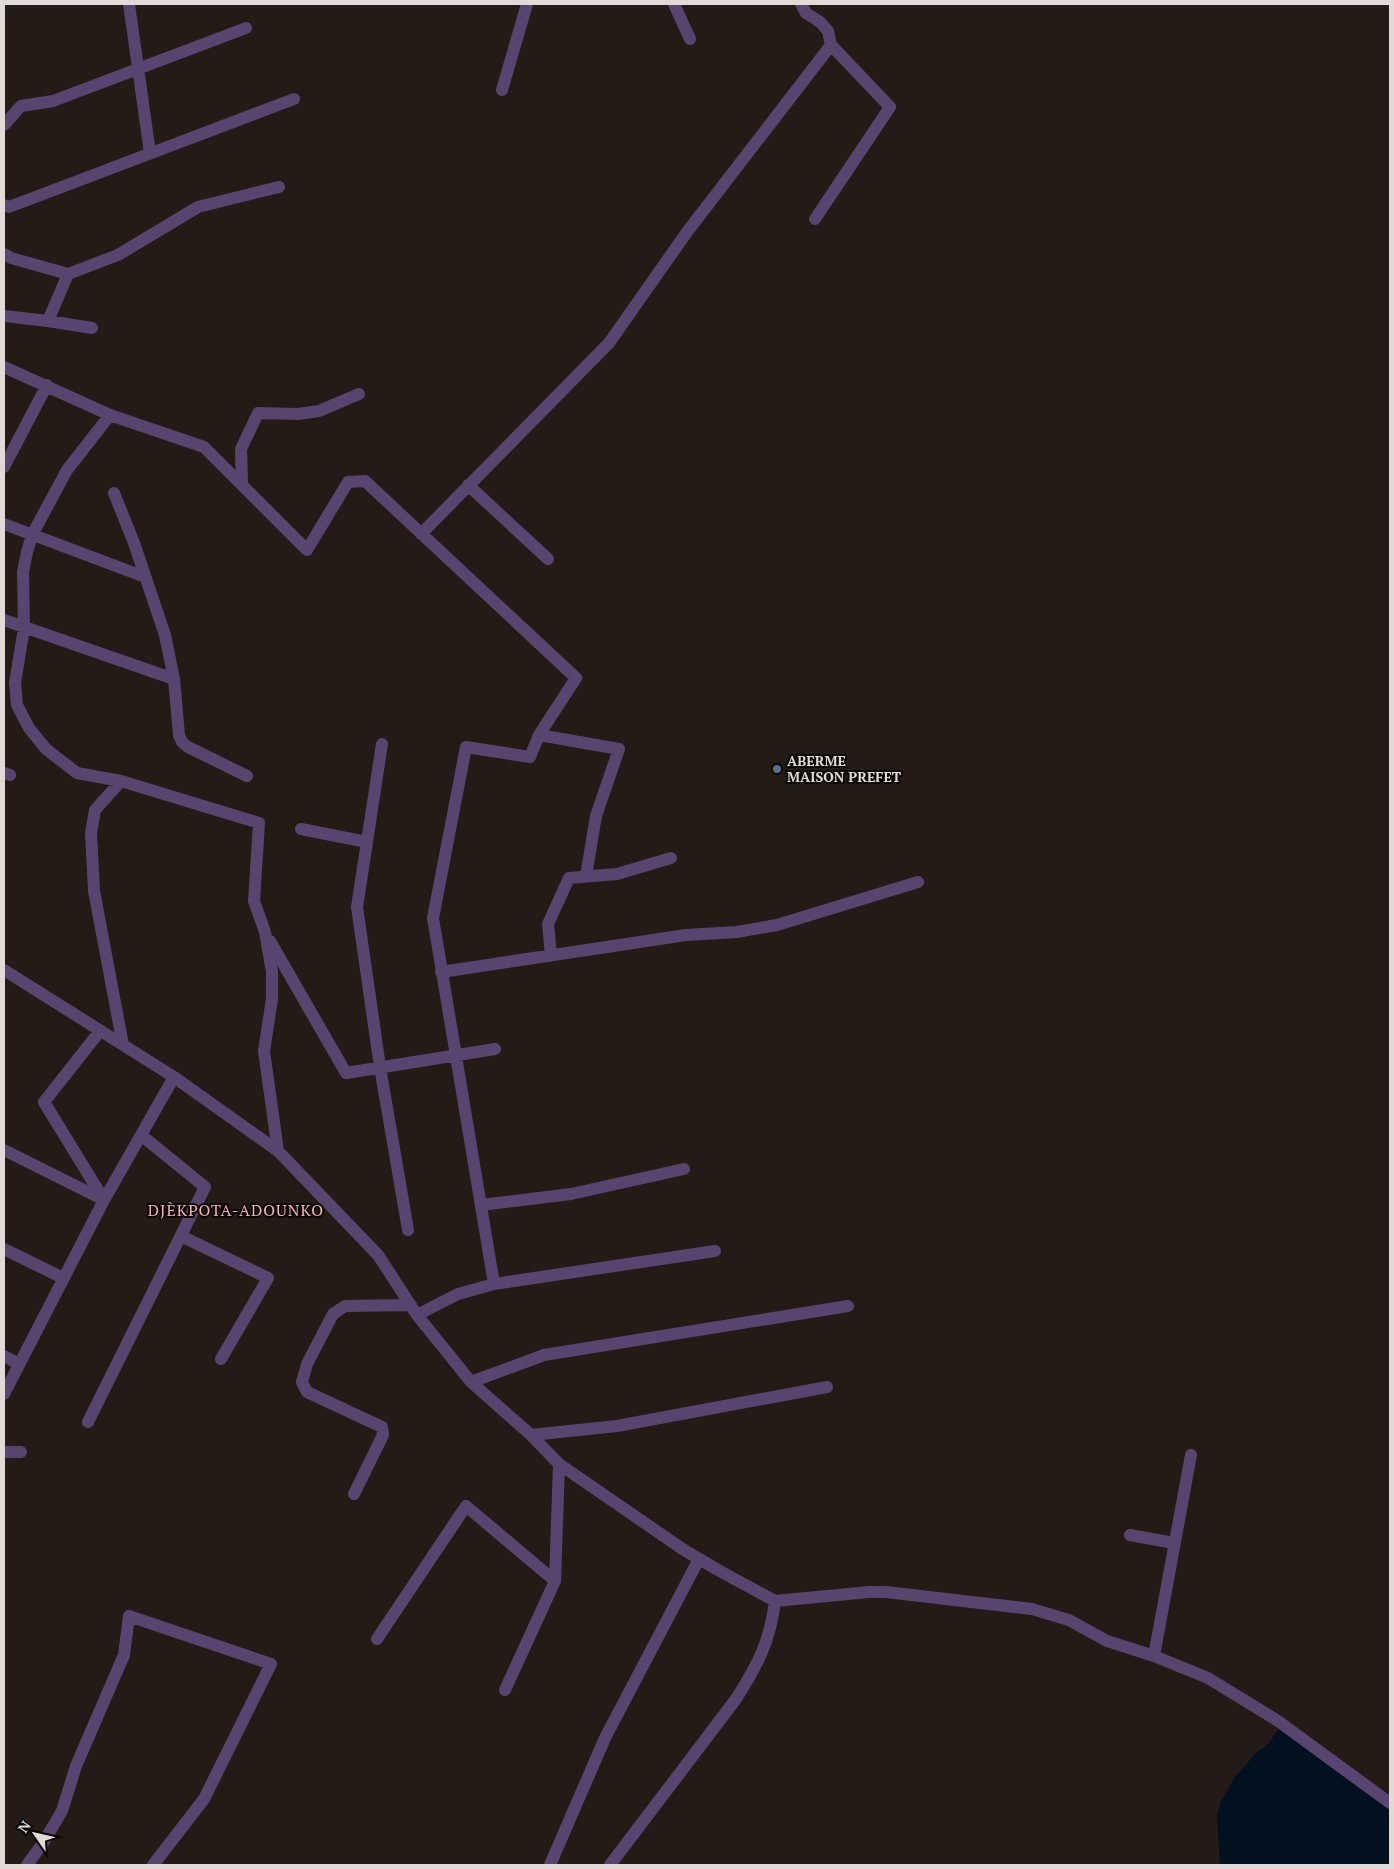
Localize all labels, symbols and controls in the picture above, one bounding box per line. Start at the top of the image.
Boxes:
place label: ABERME MAISON PREFET [787,751,902,786]
marker: ABERME MAISON PREFET [771,763,783,775]
district label: DJÈKPOTA-ADOUNKO [148,1199,324,1221]
north arrow [10,1809,60,1859]
text: N [13,1816,35,1836]

